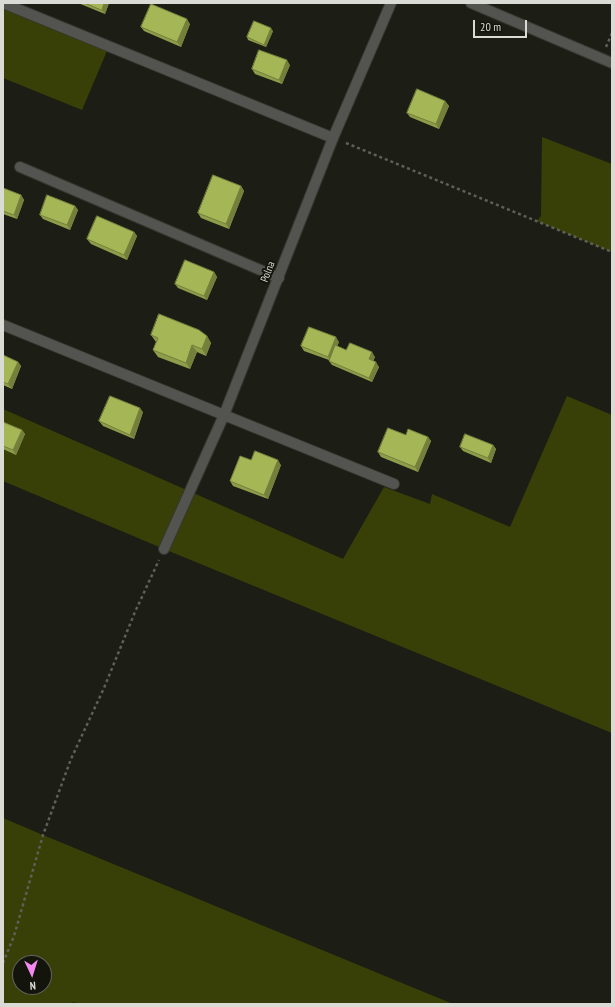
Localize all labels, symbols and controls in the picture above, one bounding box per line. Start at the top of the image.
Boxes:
scale bar [475,12,529,38]
text: 20 m [480,19,501,34]
street label: Polna [258,260,278,284]
north arrow [12,955,52,995]
text: N [29,979,36,993]

